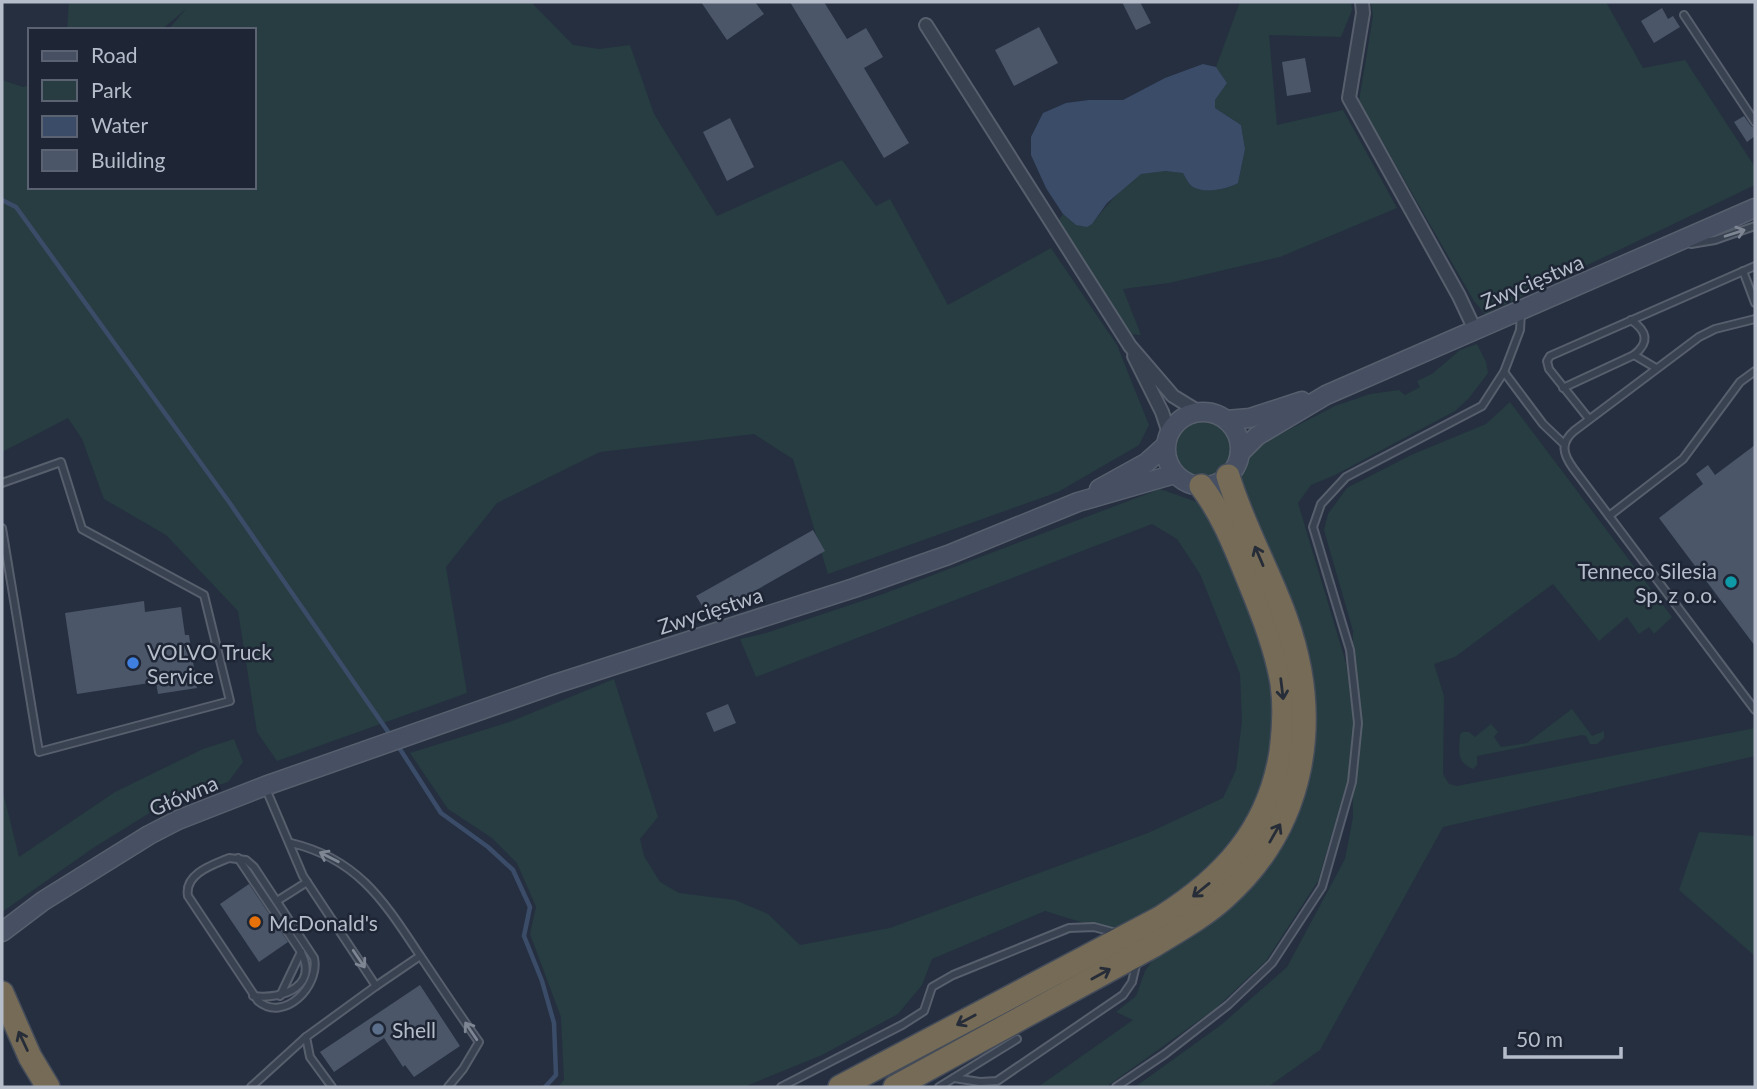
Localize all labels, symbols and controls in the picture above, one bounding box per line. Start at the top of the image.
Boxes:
legend [28,28,256,189]
text: Road [91,42,138,67]
text: Park [91,77,132,102]
text: Water [91,112,148,137]
text: Building [91,147,166,172]
one-way arrow [1724,226,1746,238]
street label: Zwycięstwa [1477,248,1587,314]
one-way arrow [1252,546,1265,567]
place label: Tenneco Silesia Sp. z o.o. [1577,558,1717,607]
marker: Tenneco Silesia Sp. z o.o. [1723,574,1739,590]
street label: Zwycięstwa [654,581,766,639]
place label: VOLVO Truck Service [147,639,272,688]
marker: VOLVO Truck Service [125,655,141,671]
one-way arrow [1275,677,1288,699]
street label: Główna [145,769,221,821]
one-way arrow [1268,824,1282,844]
one-way arrow [319,850,340,863]
one-way arrow [1192,882,1210,898]
place label: McDonald's [269,910,378,935]
marker: McDonald's [247,914,263,930]
one-way arrow [352,949,366,969]
one-way arrow [1091,967,1111,981]
one-way arrow [956,1014,977,1027]
scale bar [1505,1016,1620,1060]
place label: Shell [392,1017,436,1042]
marker: Shell [370,1021,386,1037]
one-way arrow [464,1022,478,1041]
text: 50 m [1516,1026,1563,1051]
one-way arrow [16,1031,29,1052]

